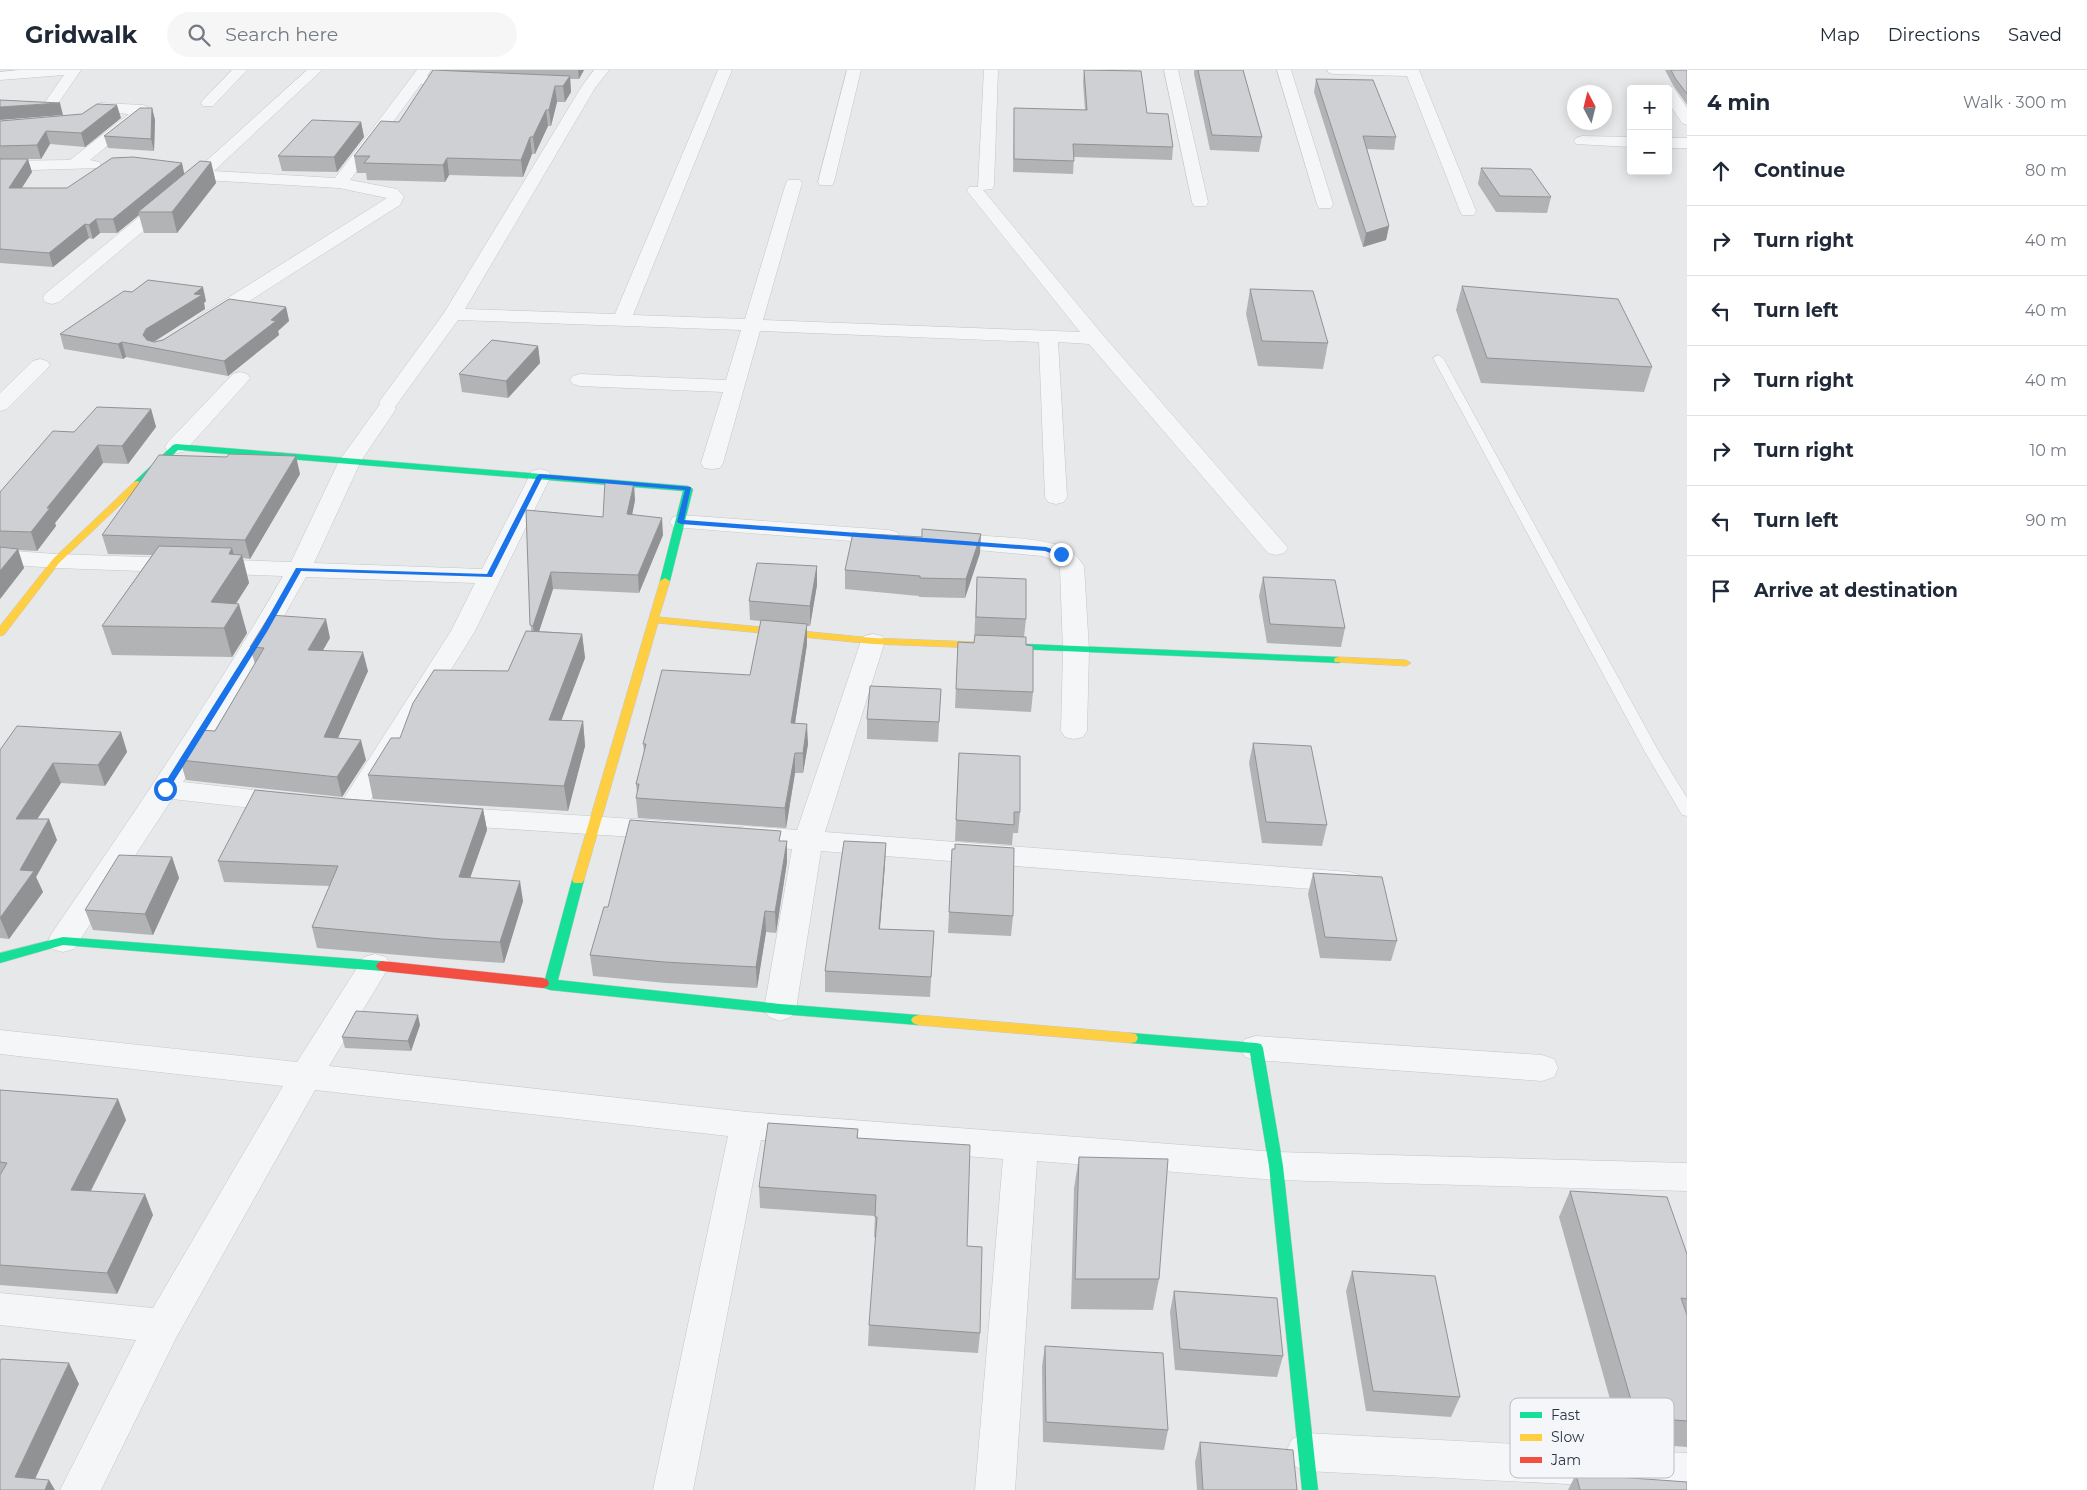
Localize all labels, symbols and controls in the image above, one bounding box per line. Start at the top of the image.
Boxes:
search box [167,12,517,57]
text: Gridwalk [25,20,137,49]
icon: search [185,21,213,49]
text: Search here [225,23,338,46]
text: Map [1820,24,1860,46]
text: Directions [1888,24,1980,46]
text: Saved [2008,24,2062,46]
north arrow [1567,85,1612,130]
map controls [1627,85,1672,175]
button: + [1627,85,1672,130]
text: 4 min [1707,90,1770,115]
text: Walk · 300 m [1963,93,2067,112]
button: − [1627,130,1672,175]
icon: ahead [1707,157,1735,185]
text: Continue [1754,159,1845,182]
text: 80 m [2025,161,2067,180]
icon: right [1707,227,1735,255]
text: Turn right [1754,229,1854,252]
text: 40 m [2025,231,2067,250]
icon: left [1707,297,1735,325]
text: Turn left [1754,299,1839,322]
text: 40 m [2025,301,2067,320]
icon: right [1707,367,1735,395]
text: Turn right [1754,369,1854,392]
text: 40 m [2025,371,2067,390]
icon: right [1707,437,1735,465]
text: Turn right [1754,439,1854,462]
text: 10 m [2029,441,2067,460]
icon: left [1707,507,1735,535]
text: Turn left [1754,509,1839,532]
text: 90 m [2025,511,2067,530]
route end [1050,543,1073,566]
icon: arrive [1707,577,1735,605]
text: Arrive at destination [1754,579,1958,602]
route start [154,778,177,801]
legend [1510,1398,1674,1478]
text: Fast [1551,1406,1581,1424]
text: Slow [1551,1428,1585,1446]
text: Jam [1550,1451,1581,1469]

